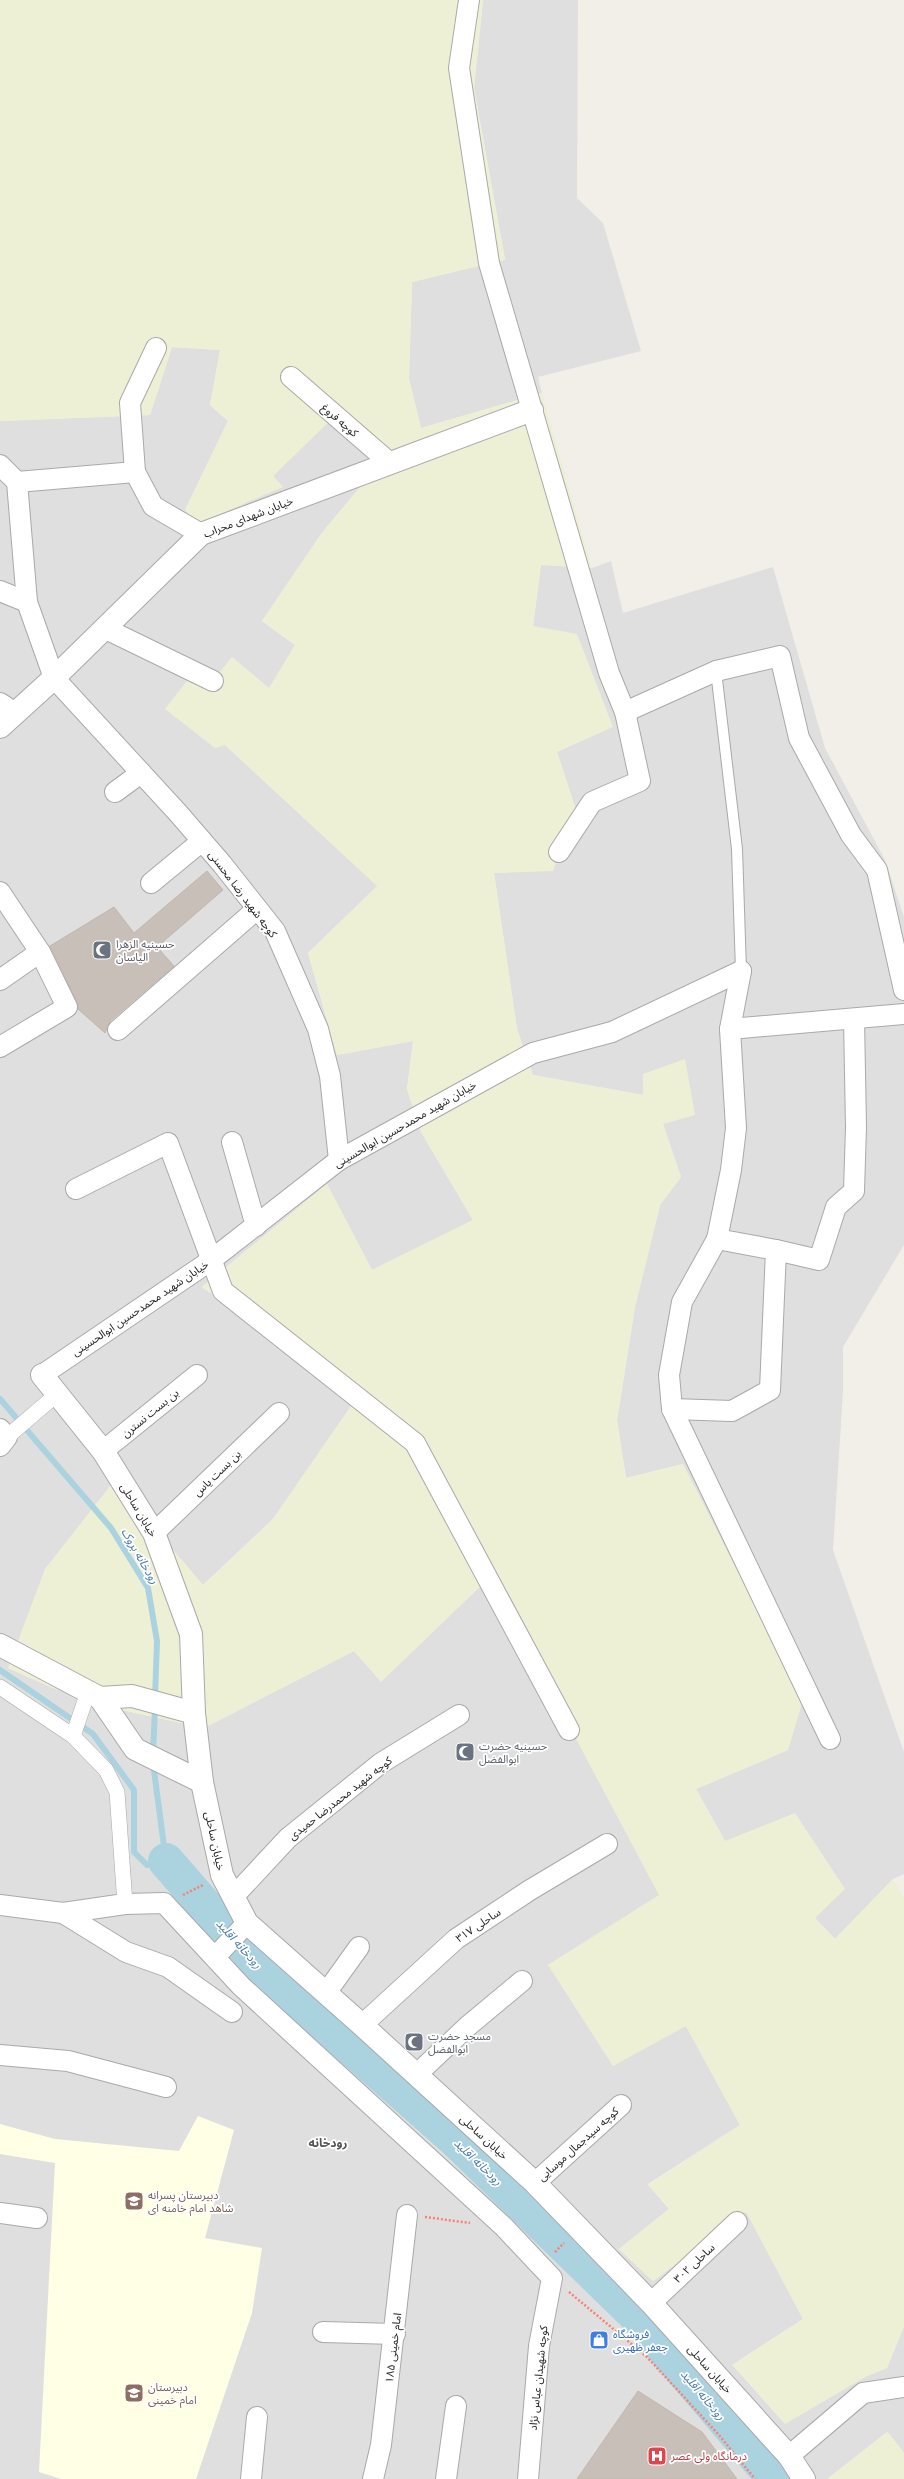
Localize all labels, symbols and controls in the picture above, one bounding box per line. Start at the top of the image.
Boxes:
street label: کوچه فروغ [318,400,362,441]
street label: خیابان شهدای محراب [201,493,295,541]
street label: کوچه شهید رضا محسنی [205,848,281,941]
place label: حسینیه الزهرا الیاسان [116,937,175,964]
mosque icon: حسینیه الزهرا الیاسان [91,939,113,961]
street label: خیابان شهید محمدحسین ابوالحسینی [331,1077,479,1171]
street label: خیابان شهید محمدحسین ابوالحسینی [69,1257,212,1359]
street label: بن بست نسترن [119,1386,181,1440]
street label: بن بست یاس [190,1447,244,1499]
street label: خیابان ساحلی [117,1481,161,1540]
water label: رودخانه بروک [118,1525,163,1587]
place label: حسینیه حضرت ابوالفضل [479,1739,548,1766]
mosque icon: حسینیه حضرت ابوالفضل [454,1741,476,1763]
street label: کوچه شهید محمدرضا حمیدی [285,1753,396,1844]
street label: خیابان ساحلی [202,1810,228,1872]
street label: ساحلی ۳۱۷ [453,1905,504,1945]
water label: رودخانه اقلید [213,1916,266,1972]
place label: مسجد حضرت ابوالفضل [428,2029,491,2056]
mosque icon: مسجد حضرت ابوالفضل [403,2031,425,2053]
street label: کوچه سیدجمال موسایی [535,2104,622,2185]
street label: خیابان ساحلی [457,2112,511,2163]
district label: رودخانه [309,2135,348,2150]
water label: رودخانه اقلید [451,2135,506,2189]
place label: دبیرستان پسرانه شاهد امام خامنه ای [148,2188,234,2216]
school or university icon: دبیرستان پسرانه شاهد امام خامنه ای [123,2190,145,2212]
street label: ساحلی ۳۰۲ [670,2240,718,2286]
street label: امام خمینی ۱۸۵ [382,2312,405,2384]
street label: کوچه شهیدان عباس نژاد [526,2324,552,2431]
place label: فروشگاه جعفر ظهیری [613,2327,668,2354]
shop icon: فروشگاه جعفر ظهیری [588,2329,610,2351]
street label: خیابان ساحلی [685,2342,736,2396]
water label: رودخانه اقلید [678,2366,729,2423]
place label: دبیرستان امام خمینی [148,2380,197,2408]
school or university icon: دبیرستان امام خمینی [123,2382,145,2404]
hospital icon: درمانگاه ولی عصر [646,2445,668,2467]
place label: درمانگاه ولی عصر [670,2449,747,2463]

